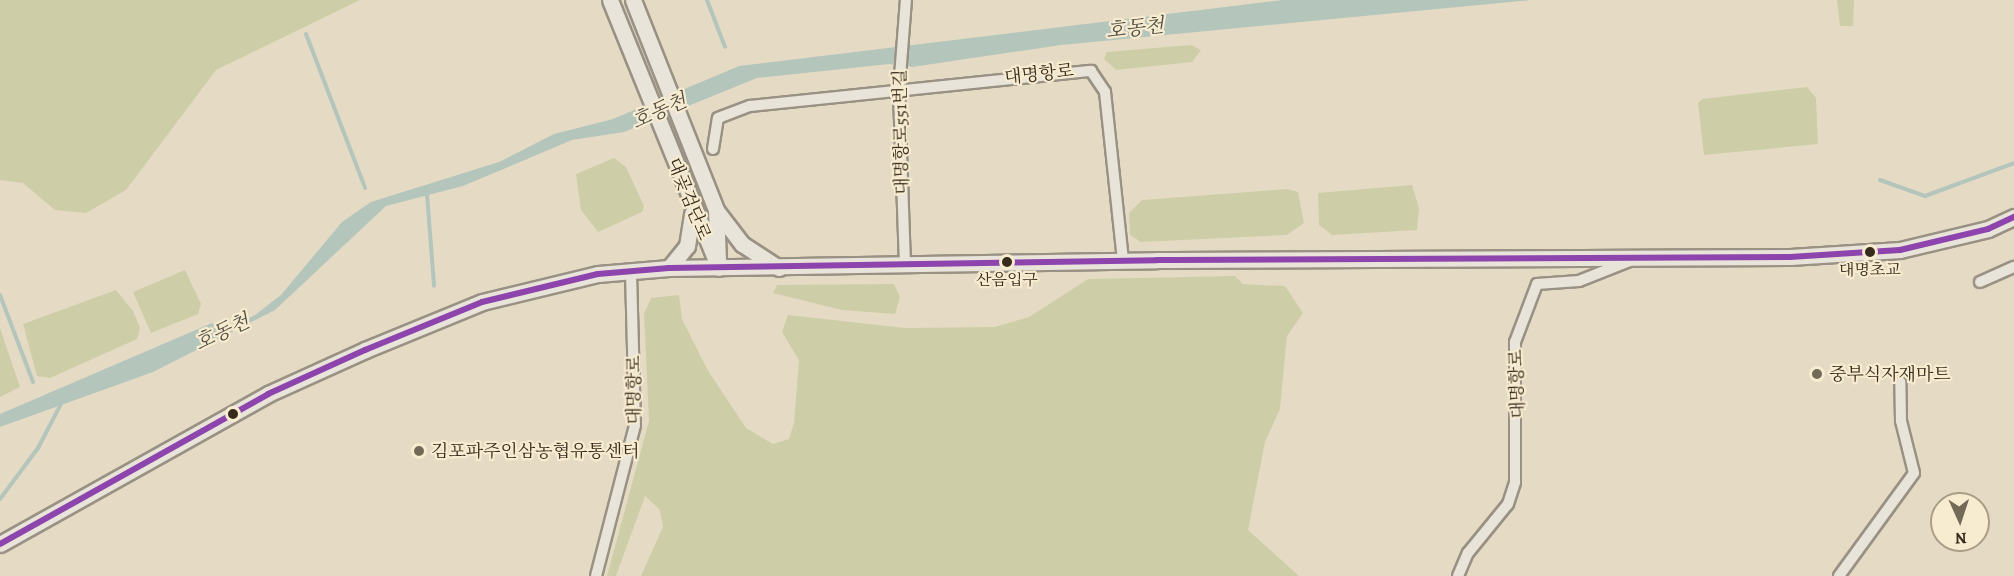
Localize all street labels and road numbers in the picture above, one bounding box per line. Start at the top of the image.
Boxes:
street label: 대명항로 [1003,60,1075,88]
street label: 대명항로551번길 [889,69,913,195]
street label: 대곶검단로 [663,155,715,243]
street label: 대명항로 [1505,349,1529,419]
street label: 대명항로 [623,355,645,425]

